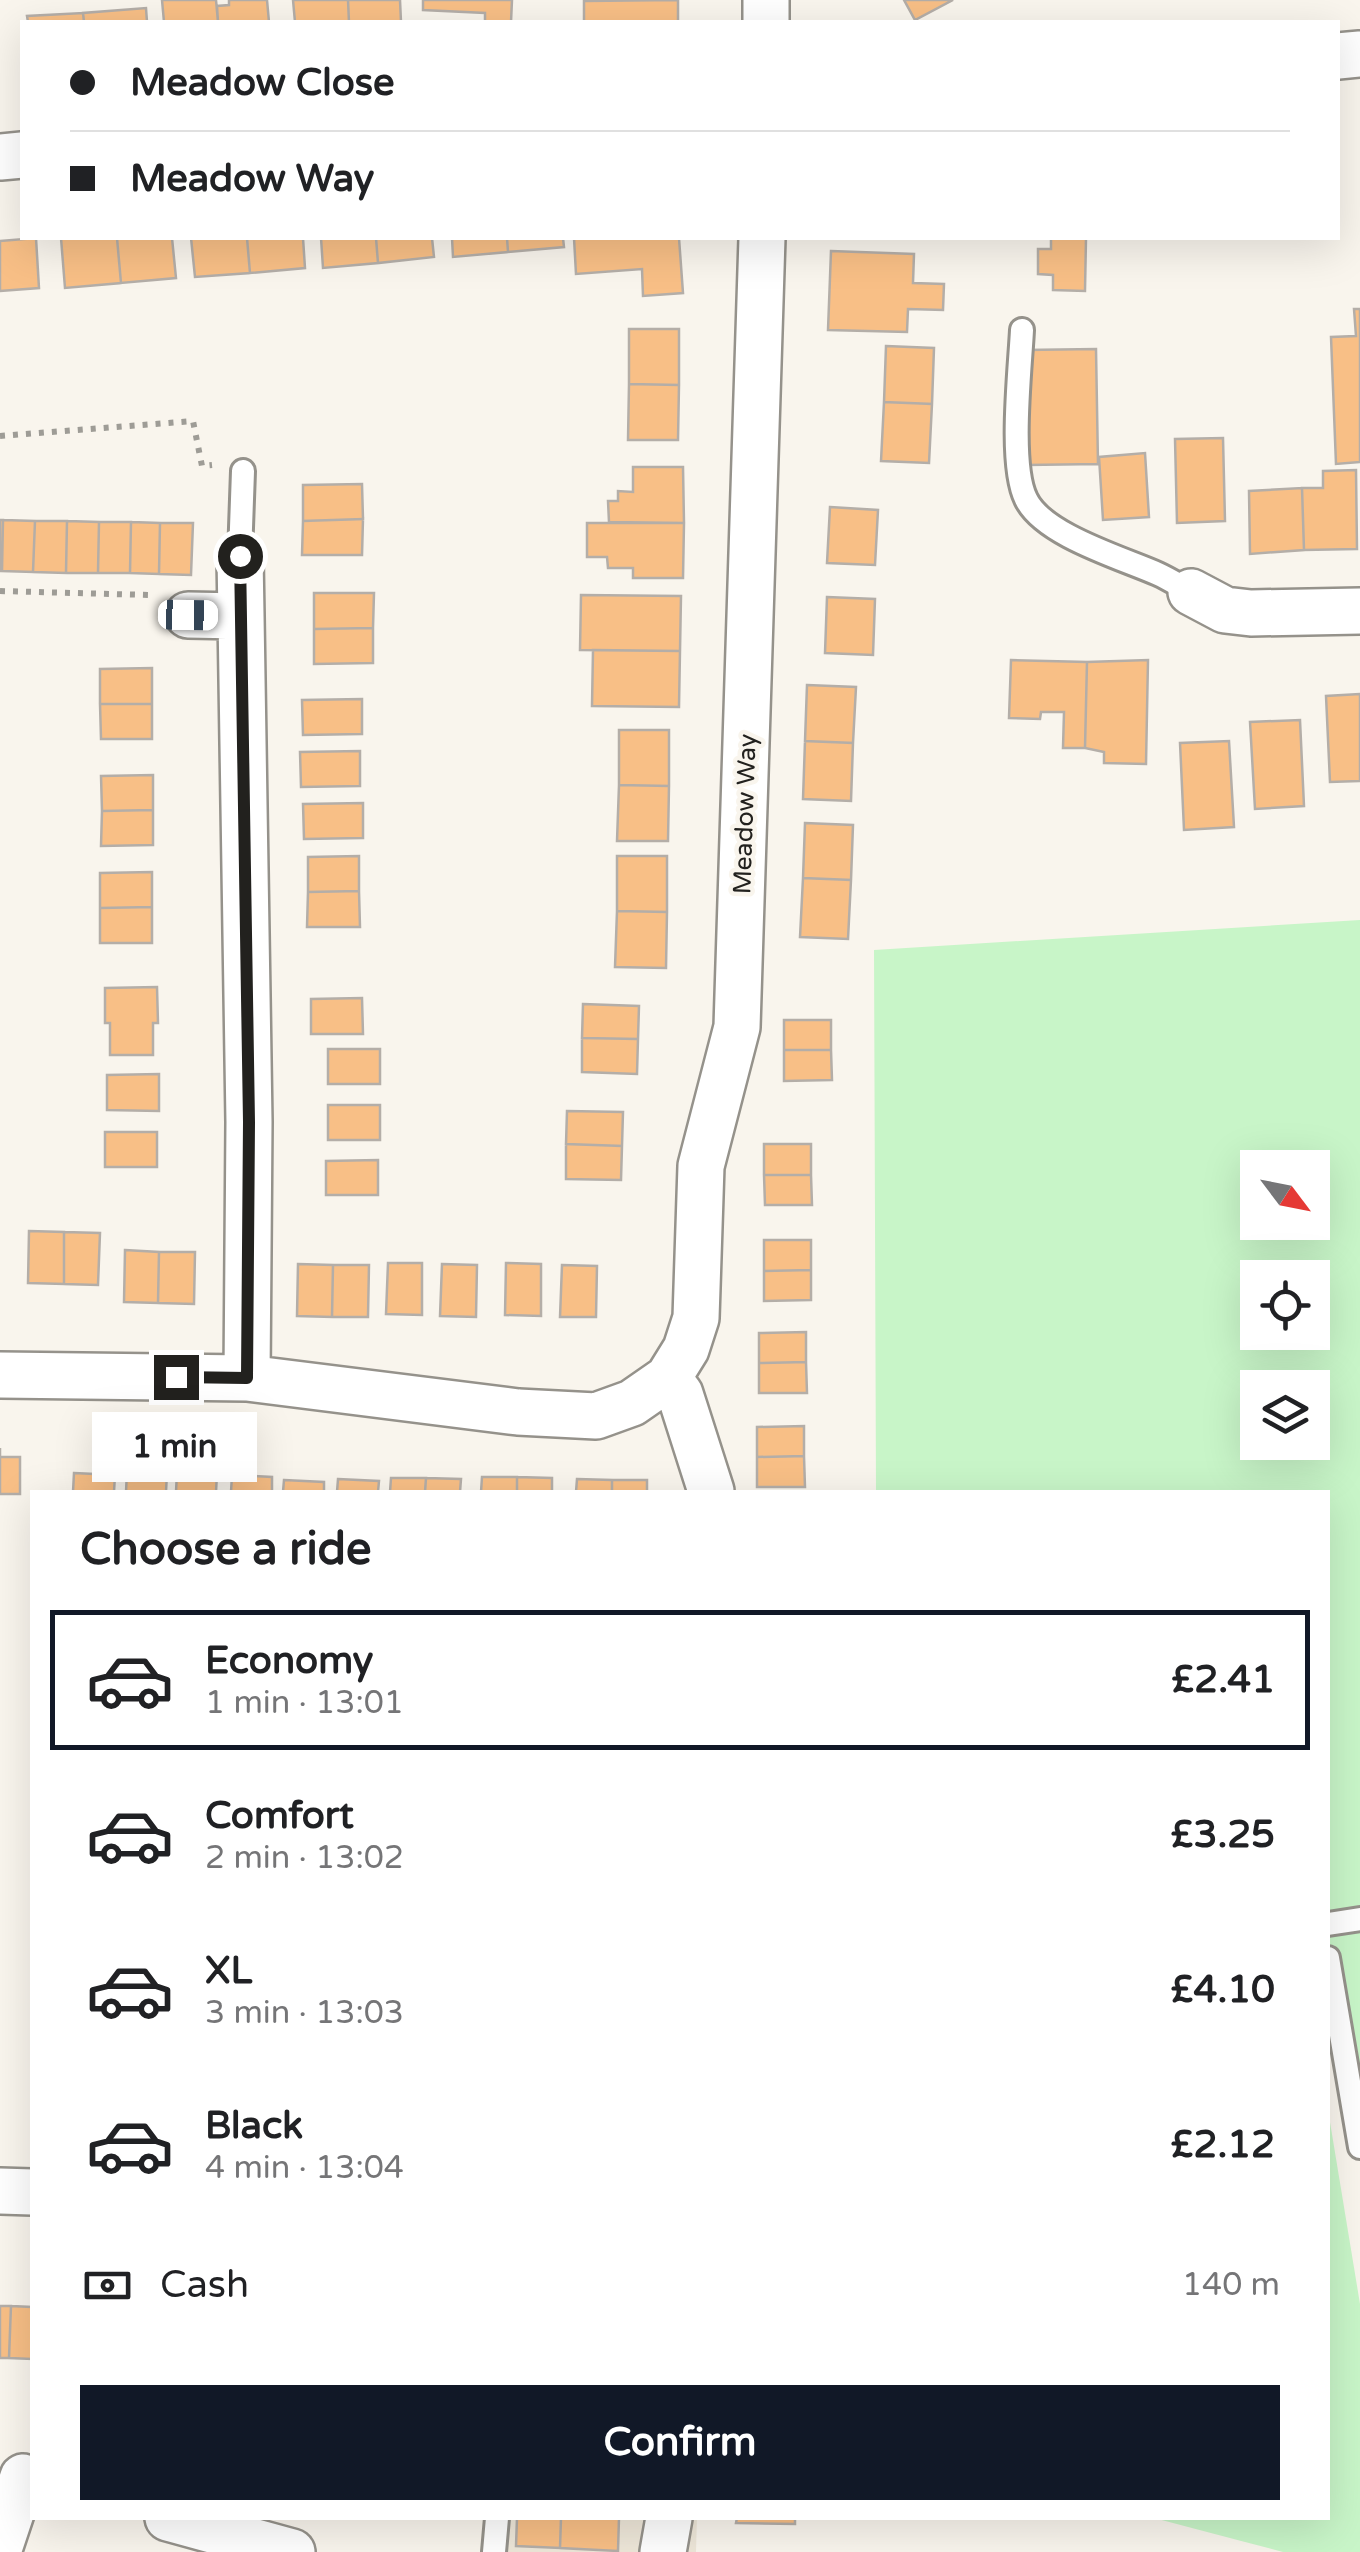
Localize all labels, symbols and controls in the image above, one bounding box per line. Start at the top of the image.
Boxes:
text: Meadow Close [130,60,395,106]
text: Meadow Way [130,156,374,202]
route start [218,534,263,579]
car [158,599,218,631]
street label: Meadow Way [727,733,763,895]
north arrow [1240,1150,1330,1240]
map controls [1240,1150,1330,1460]
button: locate [1240,1260,1330,1350]
route end [154,1355,199,1400]
button: layers [1240,1370,1330,1460]
callout: 1 min [94,1412,258,1482]
text: 1 min [132,1428,217,1466]
text: Choose a ride [80,1523,371,1577]
icon: car [85,1635,175,1725]
text: Economy [205,1638,373,1684]
text: £2.41 [1171,1657,1275,1703]
text: 1 min · 13:01 [205,1684,404,1722]
icon: car [85,1790,175,1880]
text: Comfort [205,1793,354,1839]
text: £3.25 [1171,1812,1275,1858]
text: 2 min · 13:02 [205,1839,404,1877]
icon: car [85,1945,175,2035]
text: XL [205,1948,252,1994]
text: £4.10 [1171,1967,1275,2013]
text: 3 min · 13:03 [205,1994,404,2032]
icon: car [85,2100,175,2190]
text: Black [205,2103,303,2149]
text: £2.12 [1171,2122,1275,2168]
text: 4 min · 13:04 [205,2149,404,2187]
icon: cash [80,2258,135,2313]
text: Cash [160,2262,249,2308]
text: 140 m [1182,2266,1280,2304]
button: Confirm [80,2385,1280,2500]

